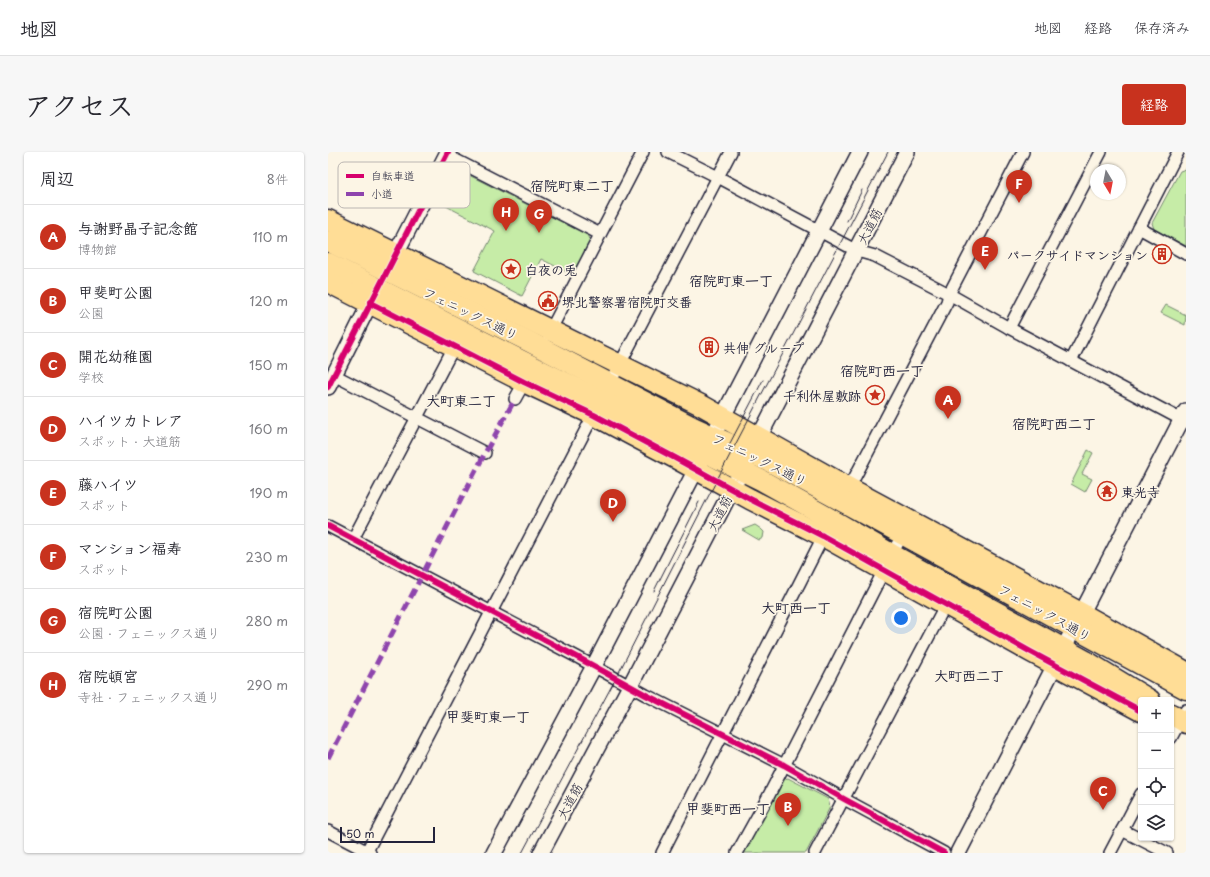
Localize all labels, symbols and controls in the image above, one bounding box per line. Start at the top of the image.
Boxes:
text: 地図 [20,14,58,42]
text: 地図 [1034,17,1062,38]
text: 経路 [1084,17,1112,38]
text: 保存済み [1134,17,1190,38]
text: アクセス [24,83,134,126]
button: 経路 [1122,84,1186,125]
legend [338,162,470,208]
north arrow [1090,164,1126,200]
text: 周辺 [40,165,74,191]
text: 自転車道 [371,167,415,184]
text: 8件 [267,169,288,188]
pin: F [1006,170,1032,203]
district label: 宿院町東二丁 [530,175,614,196]
text: 小道 [371,185,393,202]
pin: H [493,198,519,231]
pin: G [526,200,552,233]
street label: 大道筋 [852,204,886,248]
text: 与謝野晶子記念館 [78,216,198,239]
text: A [48,227,58,246]
text: 110 m [253,227,288,246]
pin: E [972,237,998,270]
text: 博物館 [78,239,117,258]
building icon: パークサイドマンション [1151,243,1173,265]
place label: パークサイドマンション [1007,245,1148,264]
place icon: 白夜の兎 [500,258,522,280]
place label: 白夜の兎 [525,260,577,279]
district label: 宿院町東一丁 [689,270,773,291]
text: 甲斐町公園 [78,280,153,303]
street label: フェニックス通り [420,282,522,344]
public building icon: 堺北警察署宿院町交番 [537,290,559,312]
text: B [49,291,57,310]
text: 120 m [249,291,288,310]
place label: 堺北警察署宿院町交番 [562,292,692,311]
text: 公園 [78,303,104,322]
building icon: 共伸 グループ [698,336,720,358]
place label: 共伸 グループ [723,338,804,357]
text: 開花幼稚園 [78,344,153,367]
text: C [48,355,58,374]
text: 150 m [249,355,288,374]
district label: 宿院町西一丁 [840,360,924,381]
text: 学校 [78,367,104,386]
place icon: 千利休屋敷跡 [864,384,886,406]
place label: 千利休屋敷跡 [783,386,861,405]
pin: A [935,386,961,419]
district label: 大町東二丁 [426,390,496,411]
text: ハイツカトレア [78,408,183,431]
district label: 宿院町西二丁 [1012,413,1096,434]
text: D [48,419,58,438]
text: 160 m [249,419,288,438]
street label: フェニックス通り [709,428,811,490]
text: スポット · 大道筋 [78,431,181,450]
text: 藤ハイツ [78,472,138,495]
temple icon: 東光寺 [1096,480,1118,502]
place label: 東光寺 [1121,482,1160,501]
text: E [49,483,57,502]
text: 190 m [249,483,288,502]
pin: D [600,489,626,522]
street label: 大道筋 [702,491,736,535]
text: スポット [78,495,130,514]
text: マンション福寿 [78,536,182,559]
text: F [49,547,57,566]
text: 230 m [246,547,288,566]
text: スポット [78,559,130,578]
street label: フェニックス通り [995,579,1095,645]
district label: 大町西一丁 [761,597,831,618]
text: 宿院町公園 [78,600,153,623]
your location [891,608,911,628]
text: G [48,611,58,630]
text: 280 m [246,611,288,630]
text: 公園 · フェニックス通り [78,623,220,642]
text: 宿院頓宮 [78,664,138,687]
district label: 大町西二丁 [934,665,1004,686]
text: H [48,675,58,694]
text: 290 m [247,675,288,694]
text: 寺社 · フェニックス通り [78,687,220,706]
map controls [1138,697,1174,841]
button: + [1138,697,1174,733]
district label: 甲斐町東一丁 [446,706,530,727]
button: − [1138,733,1174,769]
button: locate [1138,769,1174,805]
pin: C [1090,777,1116,810]
street label: 大道筋 [551,779,587,823]
pin: B [775,793,801,826]
district label: 甲斐町西一丁 [686,798,770,819]
button: layers [1138,805,1174,841]
scale bar [340,825,435,844]
text: 50 m [346,825,375,842]

